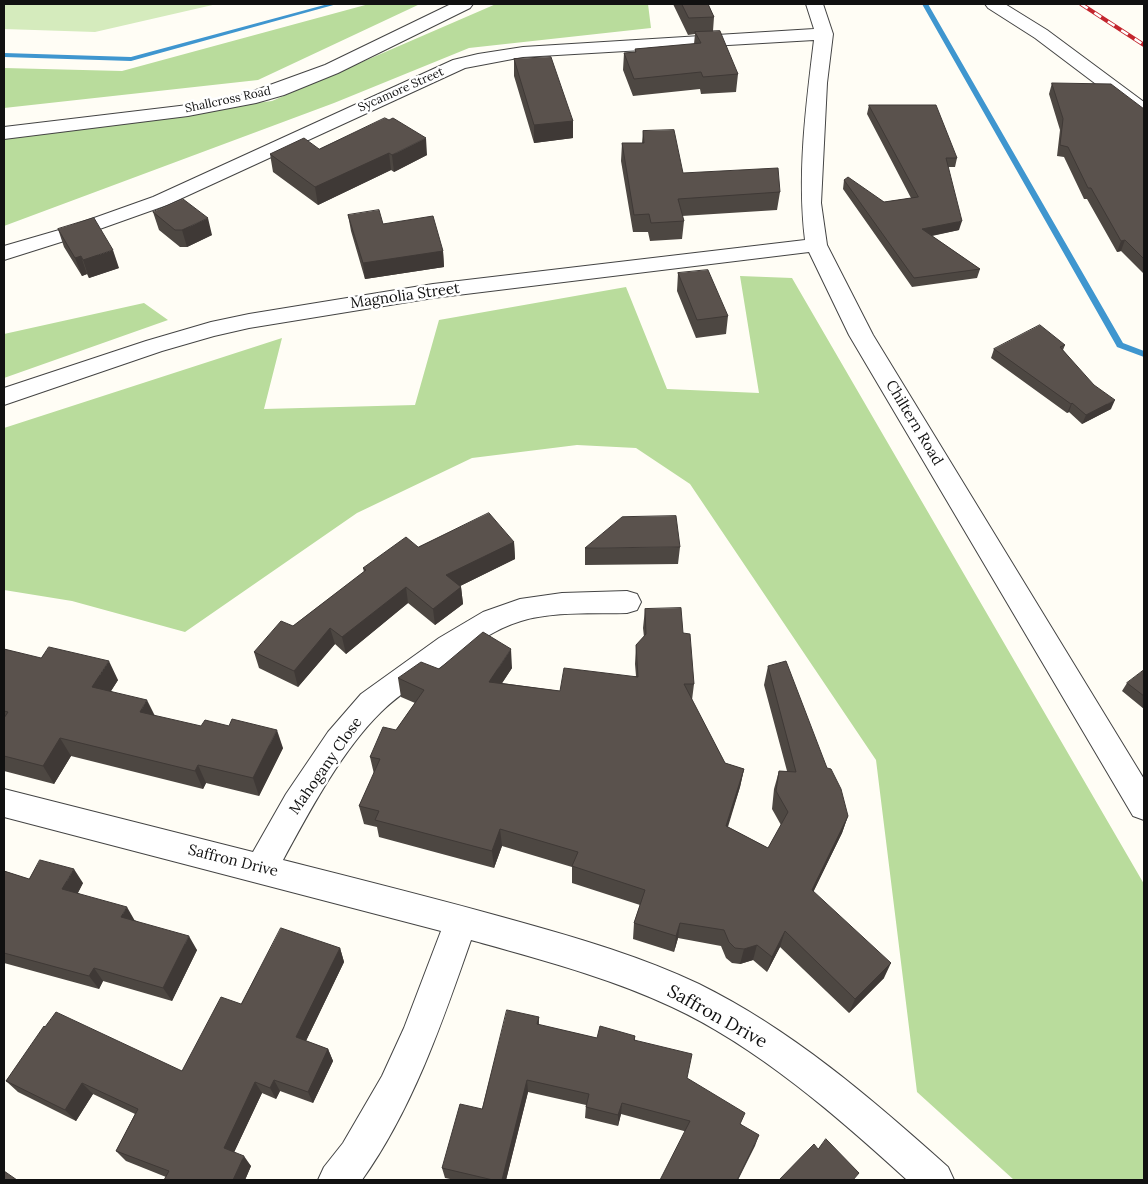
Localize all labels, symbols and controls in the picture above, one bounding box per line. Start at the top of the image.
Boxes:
street label: Sycamore Street [356,65,446,115]
street label: Shallcross Road [184,84,272,116]
street label: Magnolia Street [349,279,461,313]
street label: Chiltern Road [882,377,946,469]
street label: Mahogany Close [286,714,366,818]
street label: Saffron Drive [186,841,280,881]
street label: Saffron Drive [663,981,771,1053]

